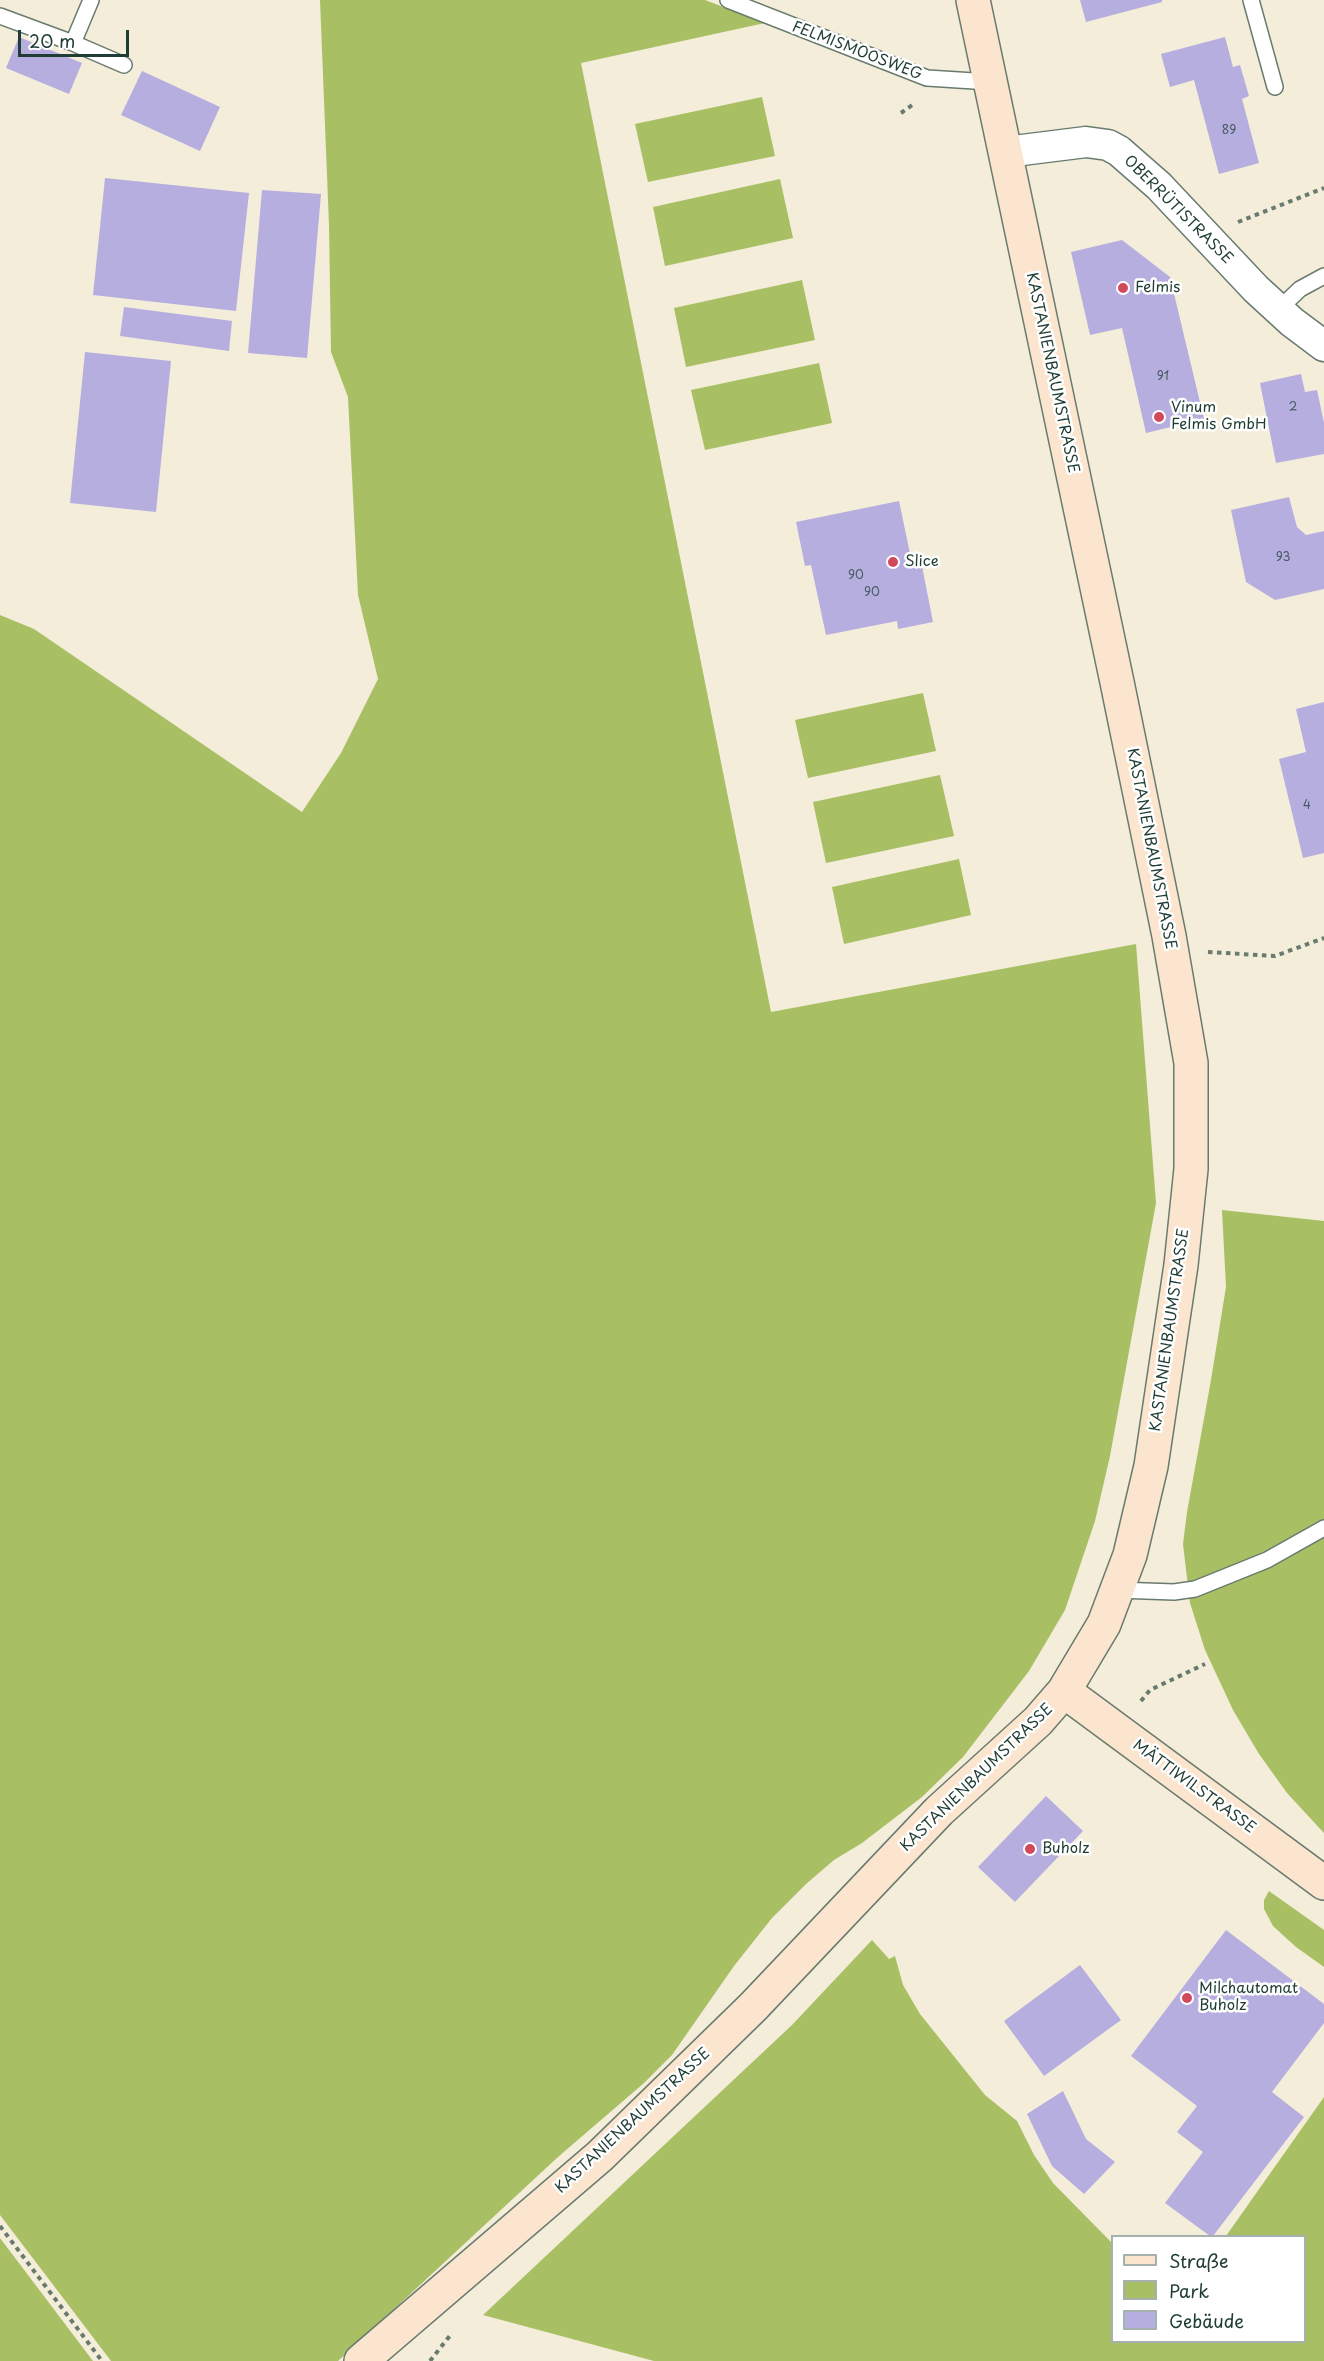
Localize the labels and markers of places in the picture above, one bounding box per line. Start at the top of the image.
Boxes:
place label: Felmis [1135,279,1180,297]
marker: Felmis [1116,281,1130,295]
place label: Vinum Felmis GmbH [1171,399,1267,434]
marker: Vinum Felmis GmbH [1152,410,1166,424]
place label: Slice [905,553,939,571]
marker: Slice [886,555,900,569]
place label: Buholz [1042,1840,1090,1858]
marker: Buholz [1023,1842,1037,1856]
place label: Milchautomat Buholz [1199,1980,1298,2015]
marker: Milchautomat Buholz [1180,1991,1194,2005]

